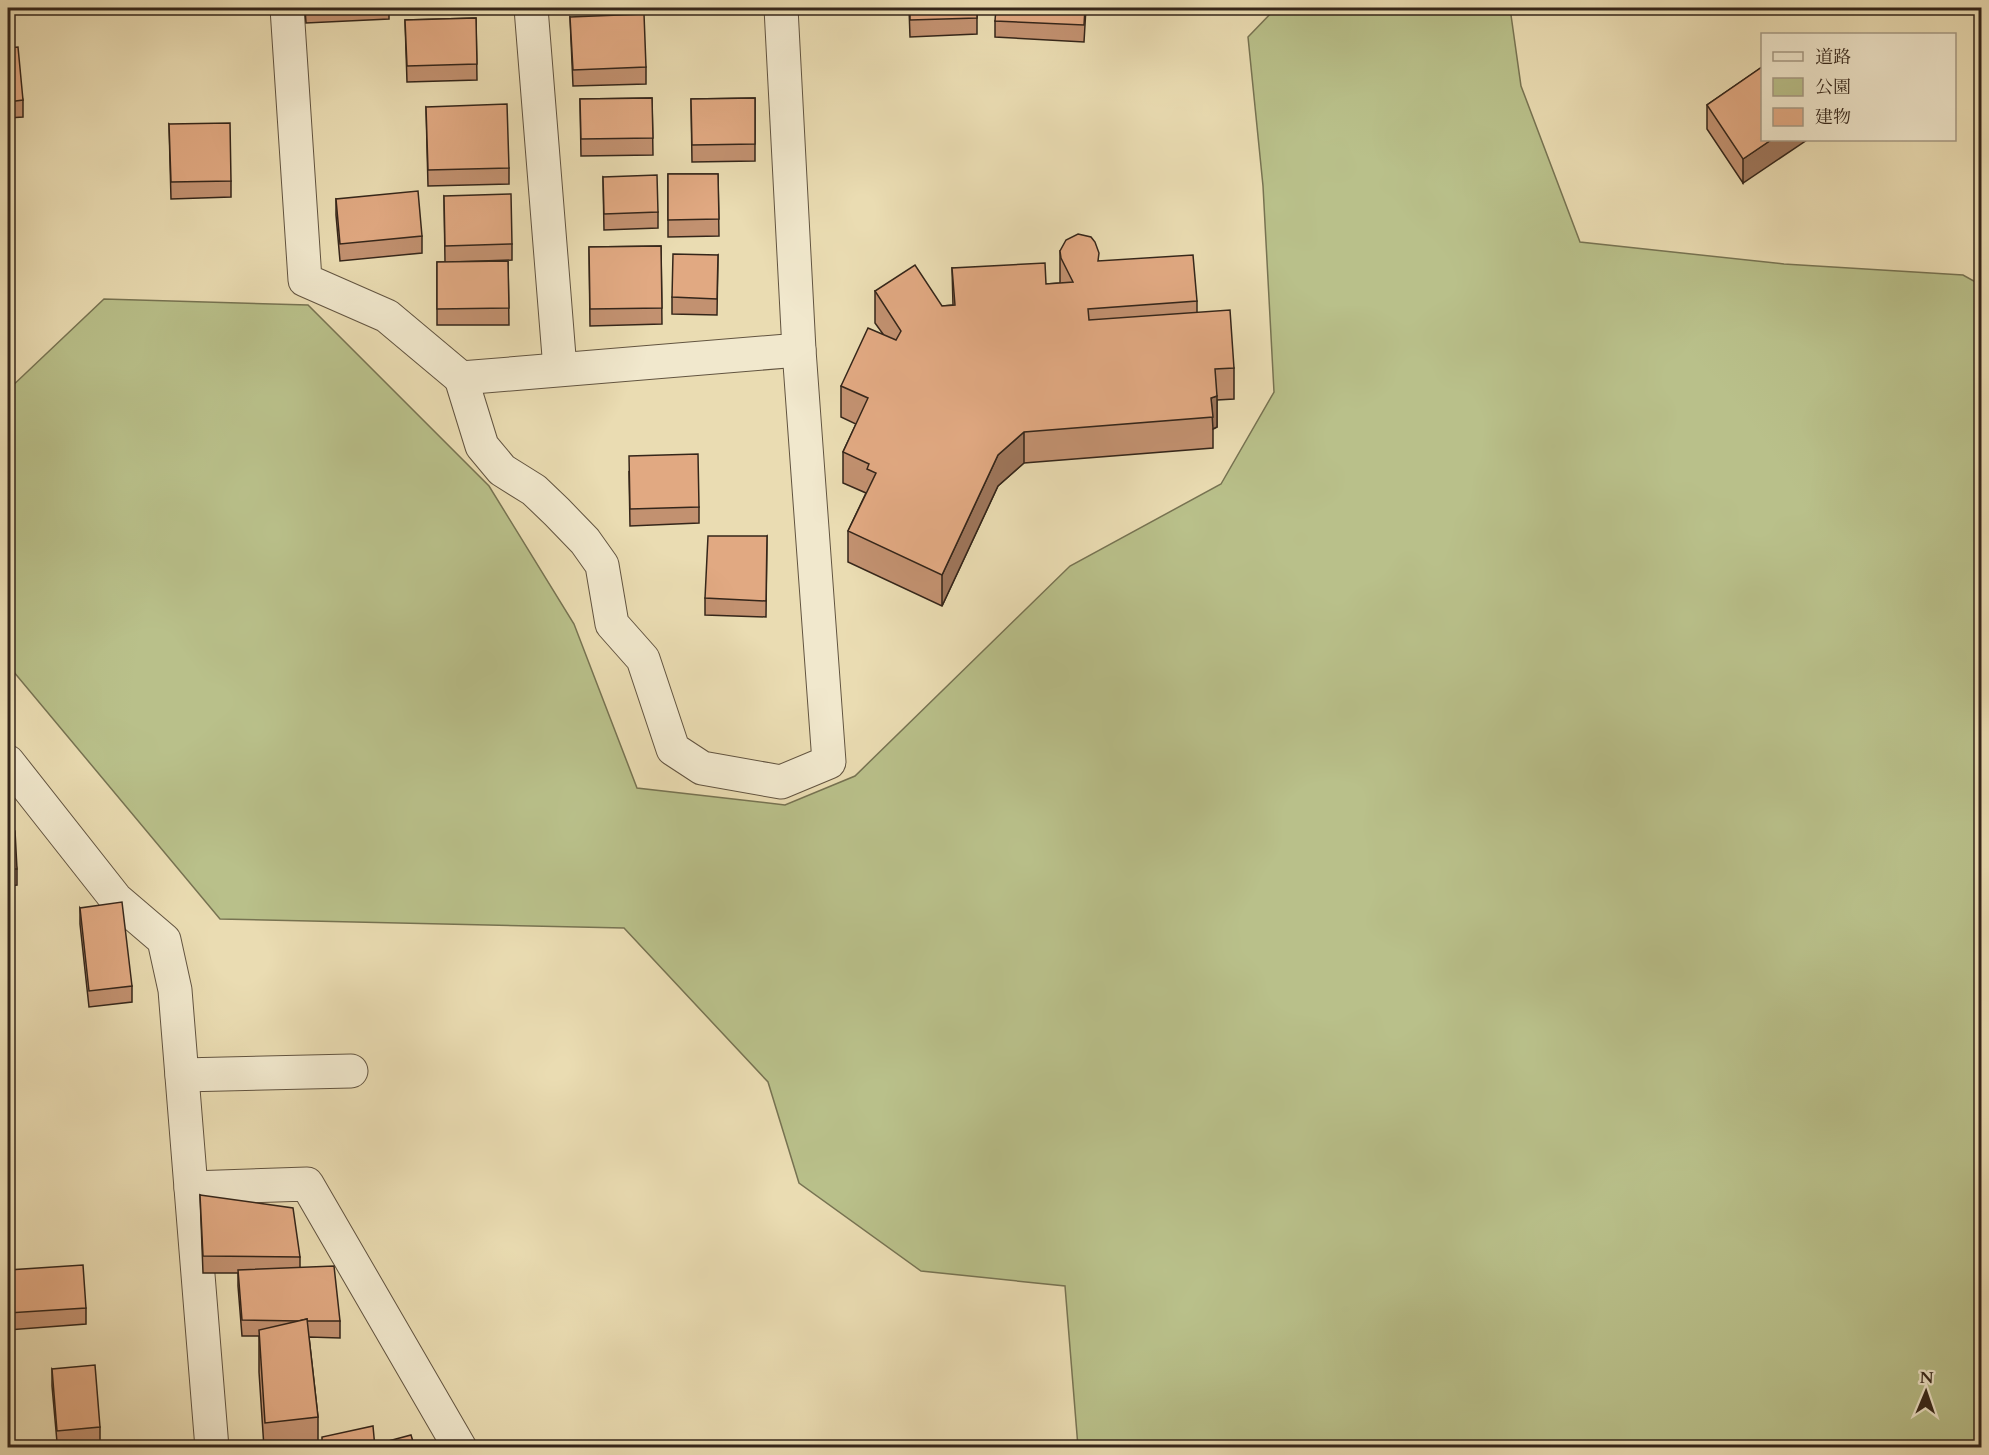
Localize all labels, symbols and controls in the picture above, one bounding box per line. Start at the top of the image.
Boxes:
legend [1761,33,1956,141]
text: 道路 [1815,45,1851,70]
text: 公園 [1815,75,1851,100]
text: 建物 [1815,105,1851,130]
north arrow [1896,1362,1956,1422]
text: N [1919,1367,1934,1389]

